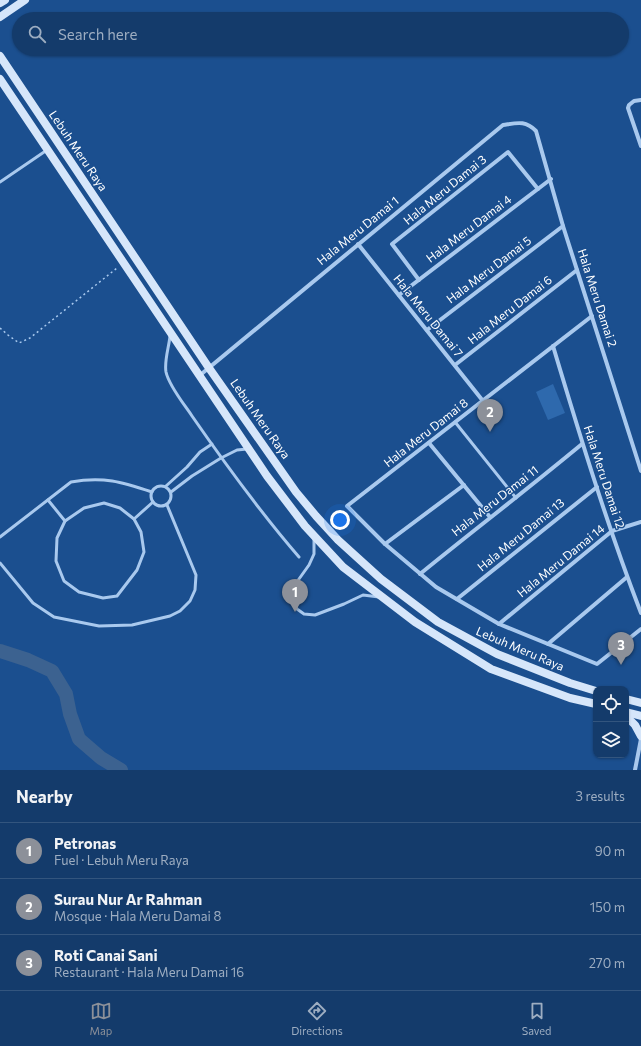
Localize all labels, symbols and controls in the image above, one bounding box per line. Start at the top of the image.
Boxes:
search box [12,12,629,56]
icon: search [26,23,48,45]
text: Search here [58,25,137,43]
street label: Lebuh Meru Raya [47,107,111,193]
street label: Hala Meru Damai 3 [400,151,489,227]
street label: Hala Meru Damai 4 [423,192,514,265]
street label: Hala Meru Damai 1 [314,193,401,267]
street label: Hala Meru Damai 5 [443,233,534,306]
street label: Hala Meru Damai 2 [575,247,621,349]
street label: Hala Meru Damai 7 [391,271,466,359]
street label: Hala Meru Damai 6 [464,272,554,346]
street label: Lebuh Meru Raya [228,376,294,461]
street label: Hala Meru Damai 8 [380,395,470,469]
pin: 2 [477,399,503,432]
street label: Hala Meru Damai 12 [582,423,628,530]
street label: Hala Meru Damai 11 [448,462,540,538]
street label: Hala Meru Damai 13 [474,495,567,574]
your location [330,510,350,530]
street label: Hala Meru Damai 14 [514,521,607,600]
pin: 1 [282,579,308,612]
street label: Lebuh Meru Raya [474,623,567,673]
pin: 3 [608,632,634,665]
map controls [593,686,629,758]
button: locate [593,686,629,722]
button: layers [593,722,629,758]
text: Nearby [16,786,73,807]
text: 3 results [576,788,625,804]
text: Petronas [54,834,116,852]
text: 1 [26,843,32,859]
text: 90 m [595,843,625,859]
text: Fuel · Lebuh Meru Raya [54,852,189,868]
text: Surau Nur Ar Rahman [54,890,202,908]
text: 2 [25,899,33,915]
text: 150 m [590,899,625,915]
text: Mosque · Hala Meru Damai 8 [54,908,221,924]
text: Roti Canai Sani [54,946,158,964]
text: 3 [25,955,33,971]
text: 270 m [589,955,625,971]
text: Restaurant · Hala Meru Damai 16 [54,964,244,980]
tab: Map [90,1000,112,1037]
tab: Directions [291,1000,343,1037]
tab: Saved [522,1000,551,1037]

